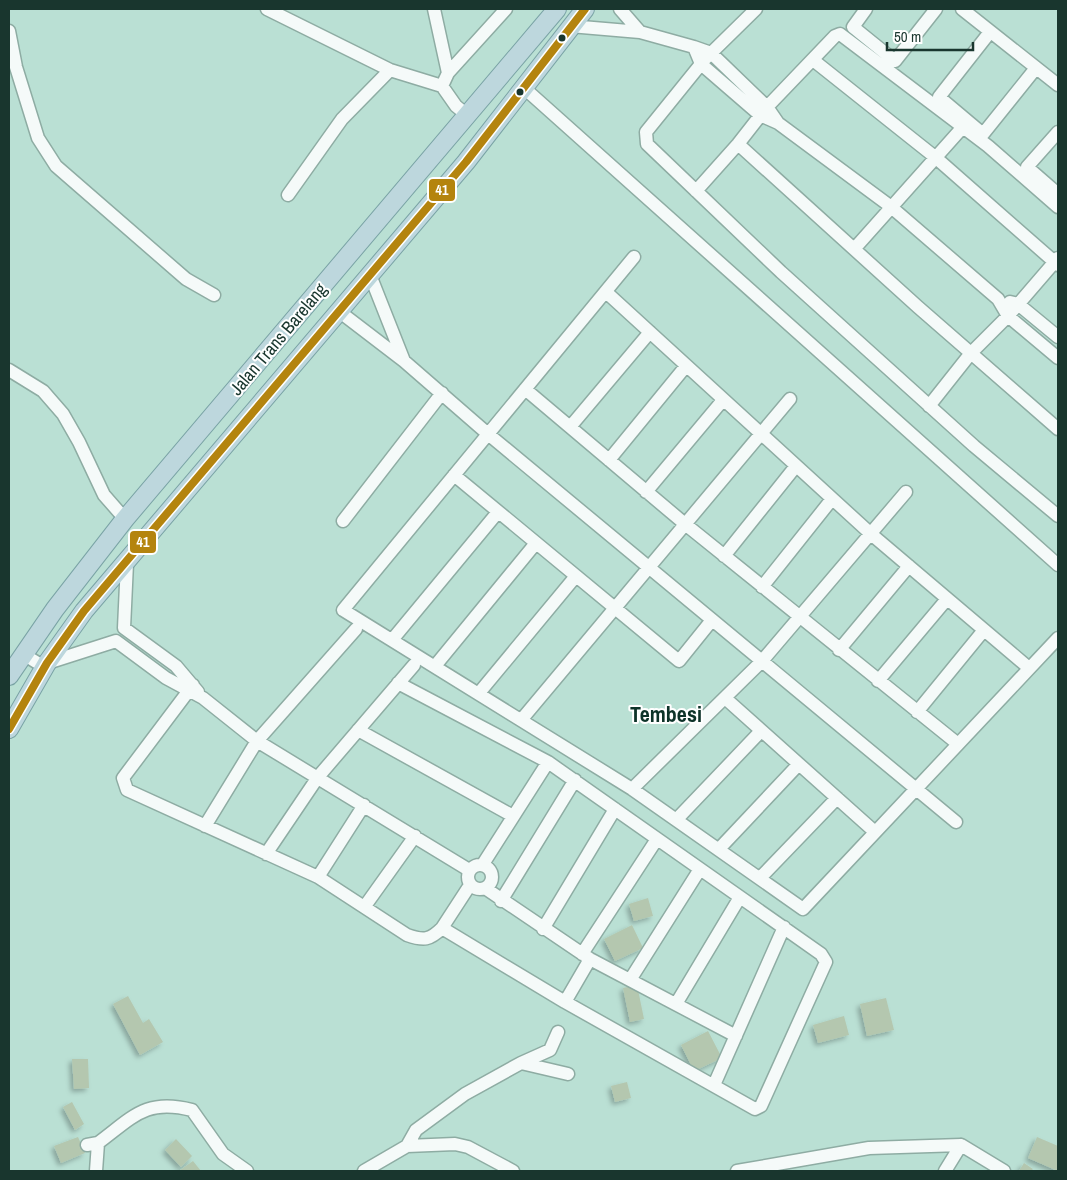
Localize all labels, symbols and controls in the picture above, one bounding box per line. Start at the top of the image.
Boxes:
scale bar [887,20,973,52]
text: 50 m [894,26,921,47]
unlabelled marker [557,33,567,43]
unlabelled marker [515,87,525,97]
line badge: 41 [428,178,456,202]
text: 41 [436,181,449,199]
street label: Jalan Trans Barelang [224,277,333,400]
line badge: 41 [129,530,157,554]
text: 41 [137,533,150,551]
district label: Tembesi [630,699,702,729]

